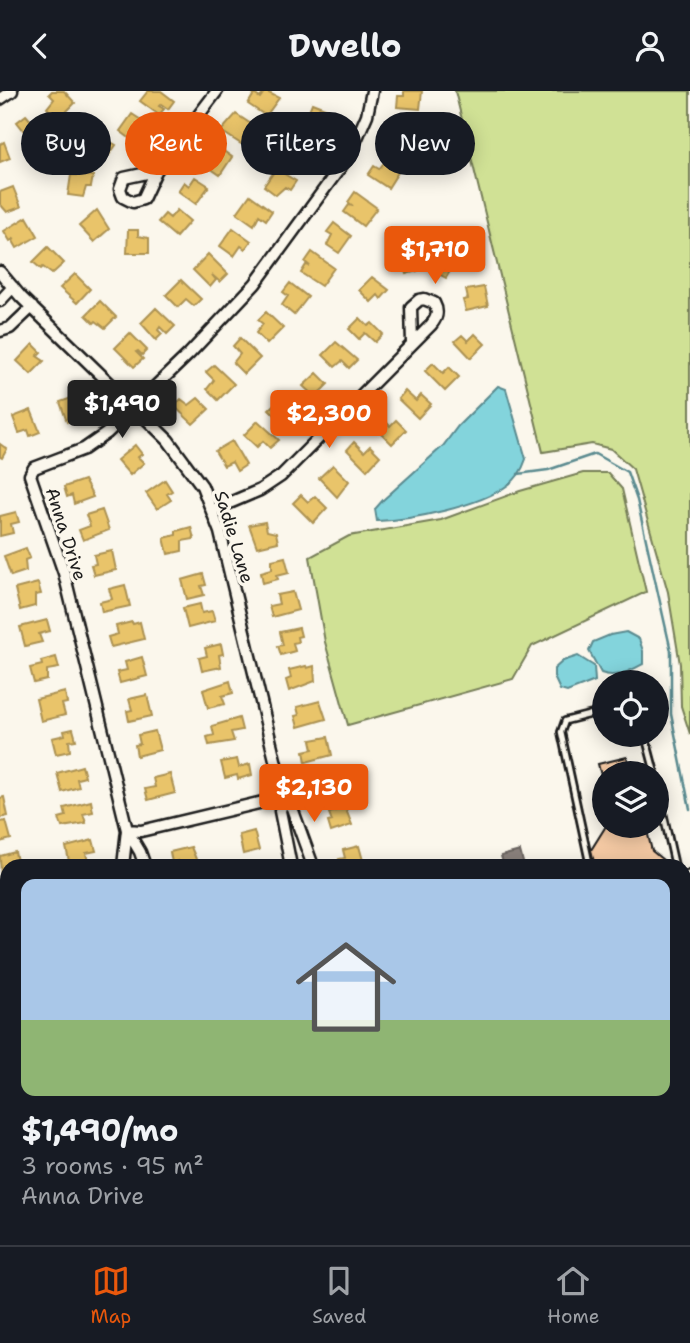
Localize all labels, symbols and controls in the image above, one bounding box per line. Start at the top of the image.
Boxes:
text: Dwello [289,24,401,67]
icon: back [21,27,59,65]
icon: person [631,27,669,65]
chip: Buy [21,112,111,175]
chip: Rent [125,112,227,175]
chip: Filters [241,112,361,175]
chip: New [375,112,475,175]
pin: $1,710 [378,227,492,286]
text: $1,710 [400,234,470,264]
pin: $1,490 [65,381,179,440]
text: $1,490 [84,388,161,418]
pin: $2,300 [272,391,386,450]
text: $2,300 [286,398,372,428]
street label: Anna Drive [40,484,92,584]
street label: Sadie Lane [209,488,259,586]
map controls [592,670,669,838]
button: locate [592,670,669,747]
button: layers [592,761,669,838]
pin: $2,130 [257,765,371,824]
text: $2,130 [275,772,353,802]
icon: home [283,924,409,1050]
text: $1,490/mo [21,1110,178,1151]
text: 3 rooms · 95 m² [21,1151,204,1181]
text: Anna Drive [21,1181,144,1211]
tab: Map [91,1262,131,1329]
tab: Saved [312,1262,366,1329]
tab: Home [547,1262,599,1329]

